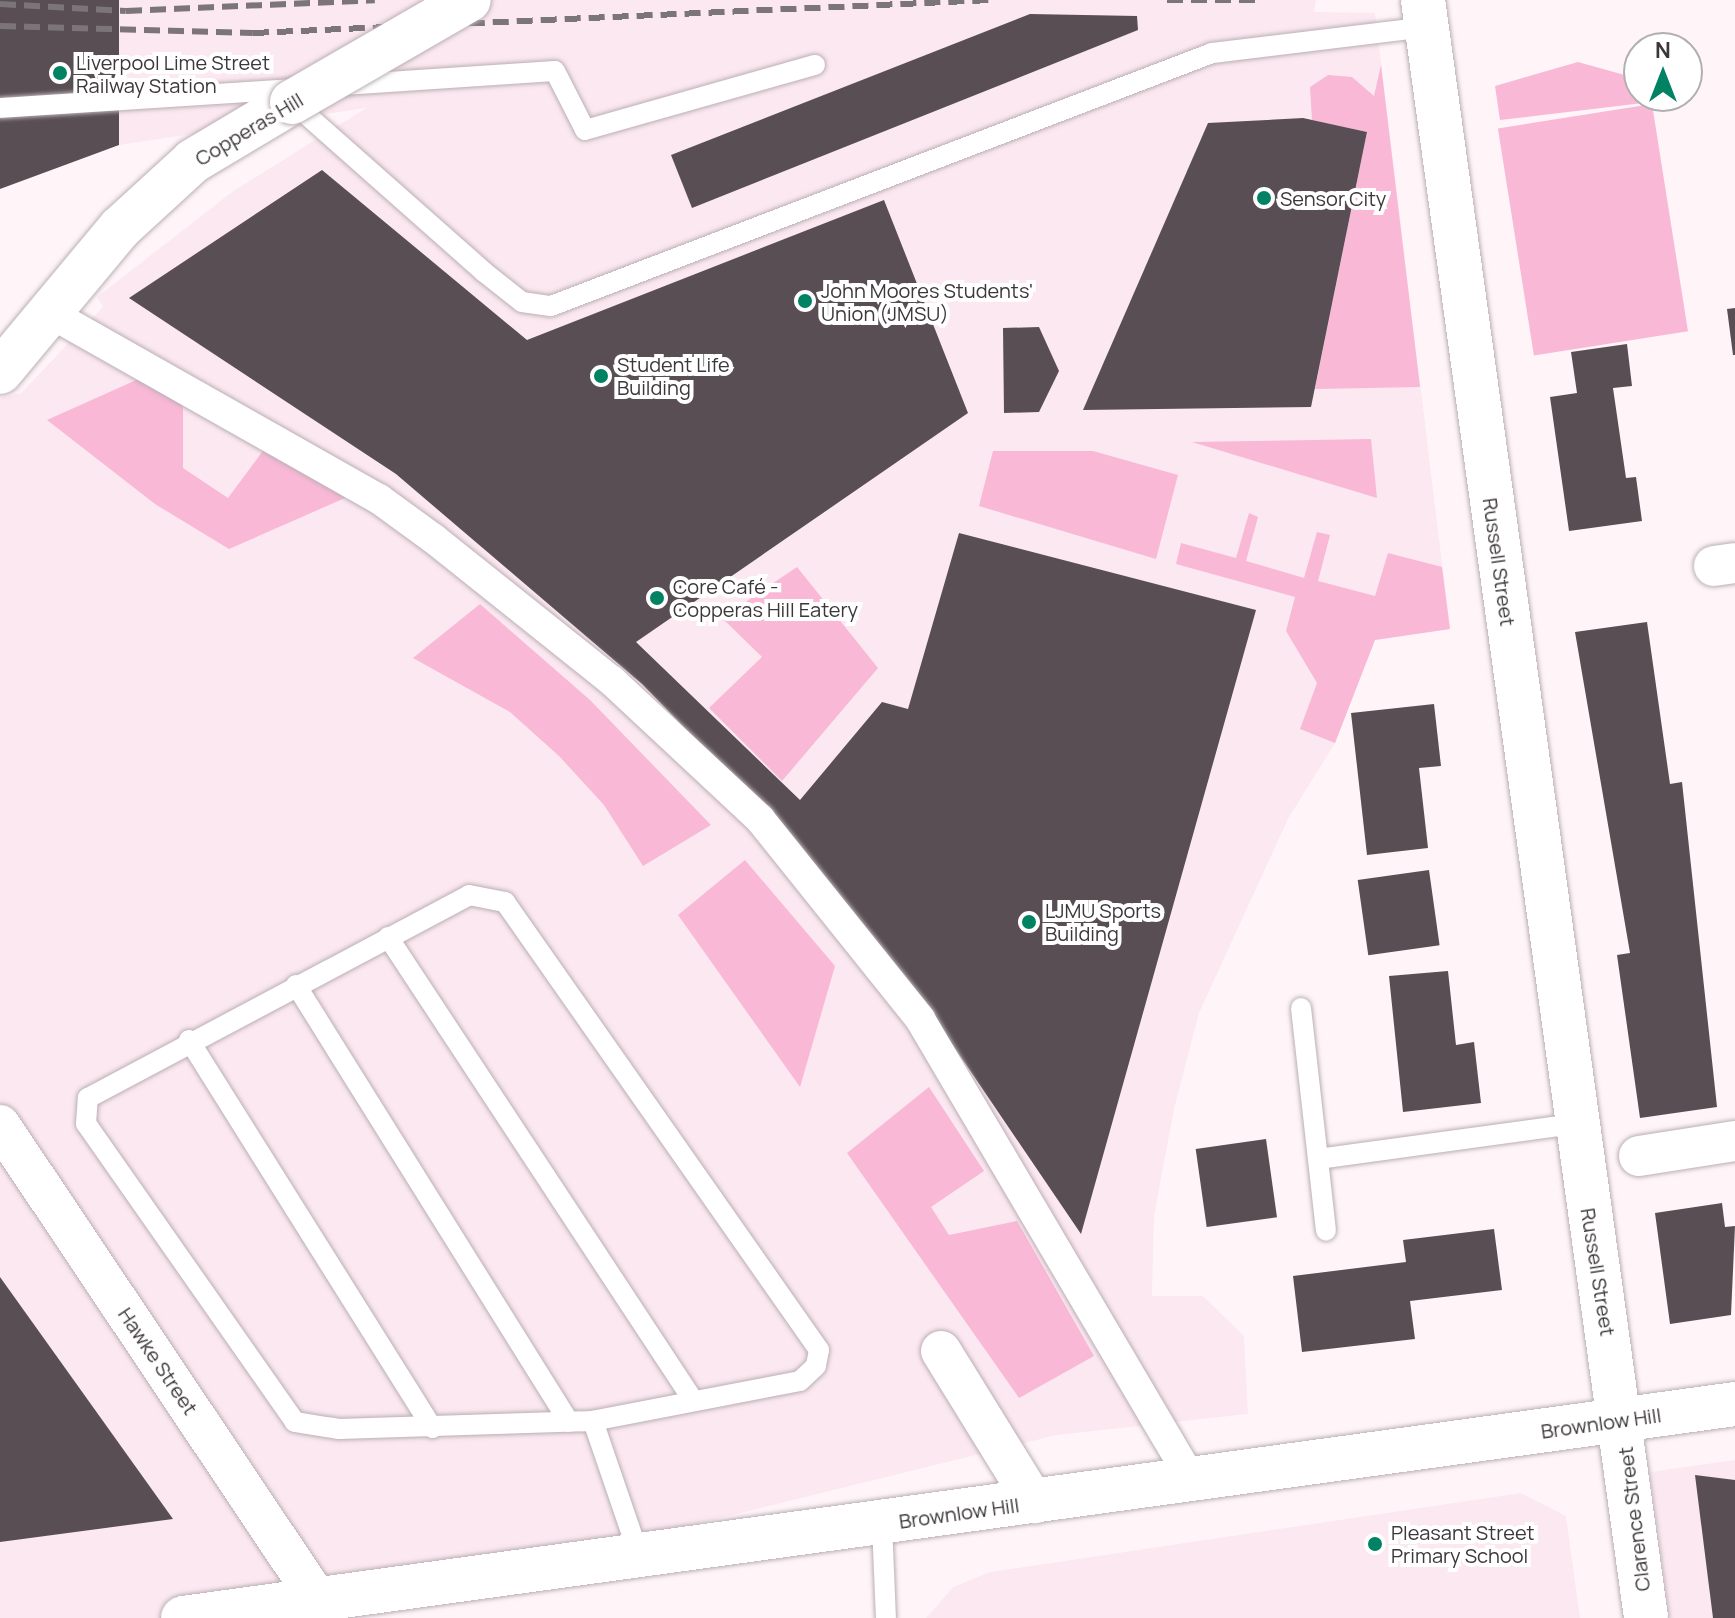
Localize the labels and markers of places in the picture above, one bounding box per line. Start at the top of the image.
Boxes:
place label: Liverpool Lime Street Railway Station [76,50,270,97]
marker: Liverpool Lime Street Railway Station [51,64,69,82]
place label: Sensor City [1280,186,1386,210]
marker: Sensor City [1255,189,1273,207]
place label: John Moores Students' Union (JMSU) [821,278,1033,325]
marker: John Moores Students' Union (JMSU) [796,292,814,310]
place label: Student Life Building [617,352,730,399]
marker: Student Life Building [592,367,610,385]
place label: Core Café - Copperas Hill Eatery [673,574,858,621]
marker: Core Café - Copperas Hill Eatery [648,589,666,607]
place label: LJMU Sports Building [1045,898,1161,945]
marker: LJMU Sports Building [1020,913,1038,931]
place label: Pleasant Street Primary School [1391,1520,1535,1567]
marker: Pleasant Street Primary School [1366,1535,1384,1553]

